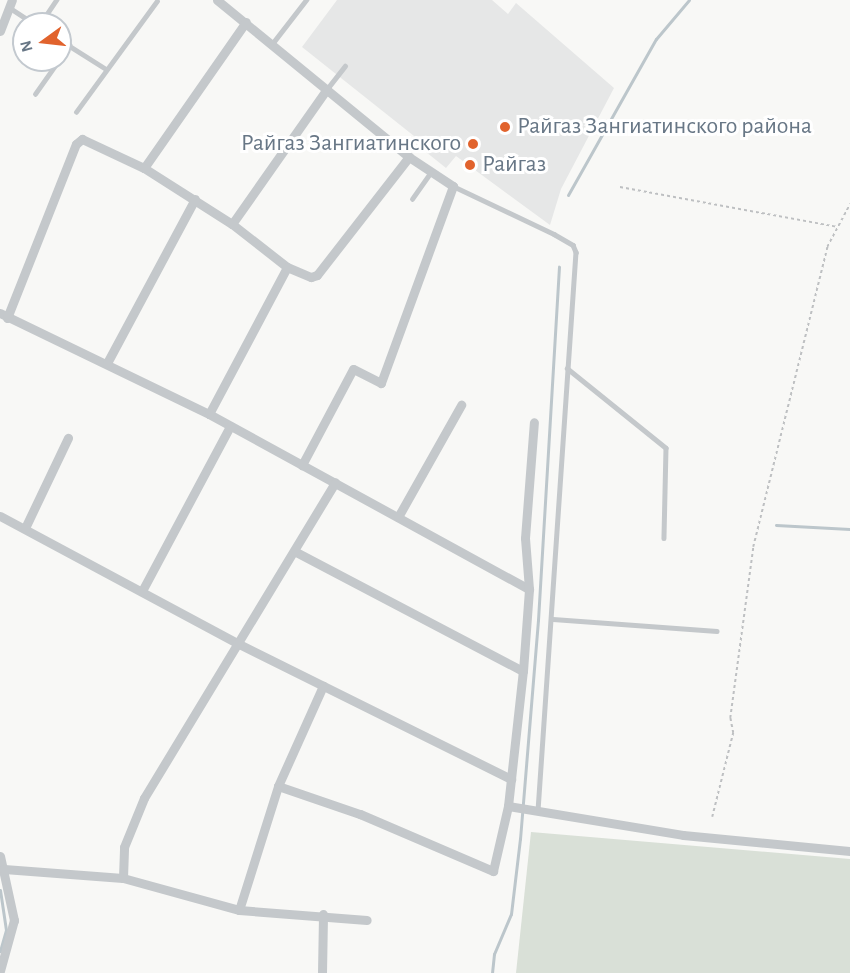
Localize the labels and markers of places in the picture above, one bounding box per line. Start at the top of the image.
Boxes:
place label: Райгаз Зангиатинского района [517,113,812,141]
marker: Райгаз Зангиатинского района [498,120,512,134]
place label: Райгаз Зангиатинского [241,130,461,158]
marker: Райгаз Зангиатинского [466,137,480,151]
place label: Райгаз [482,151,546,179]
marker: Райгаз [463,158,477,172]

